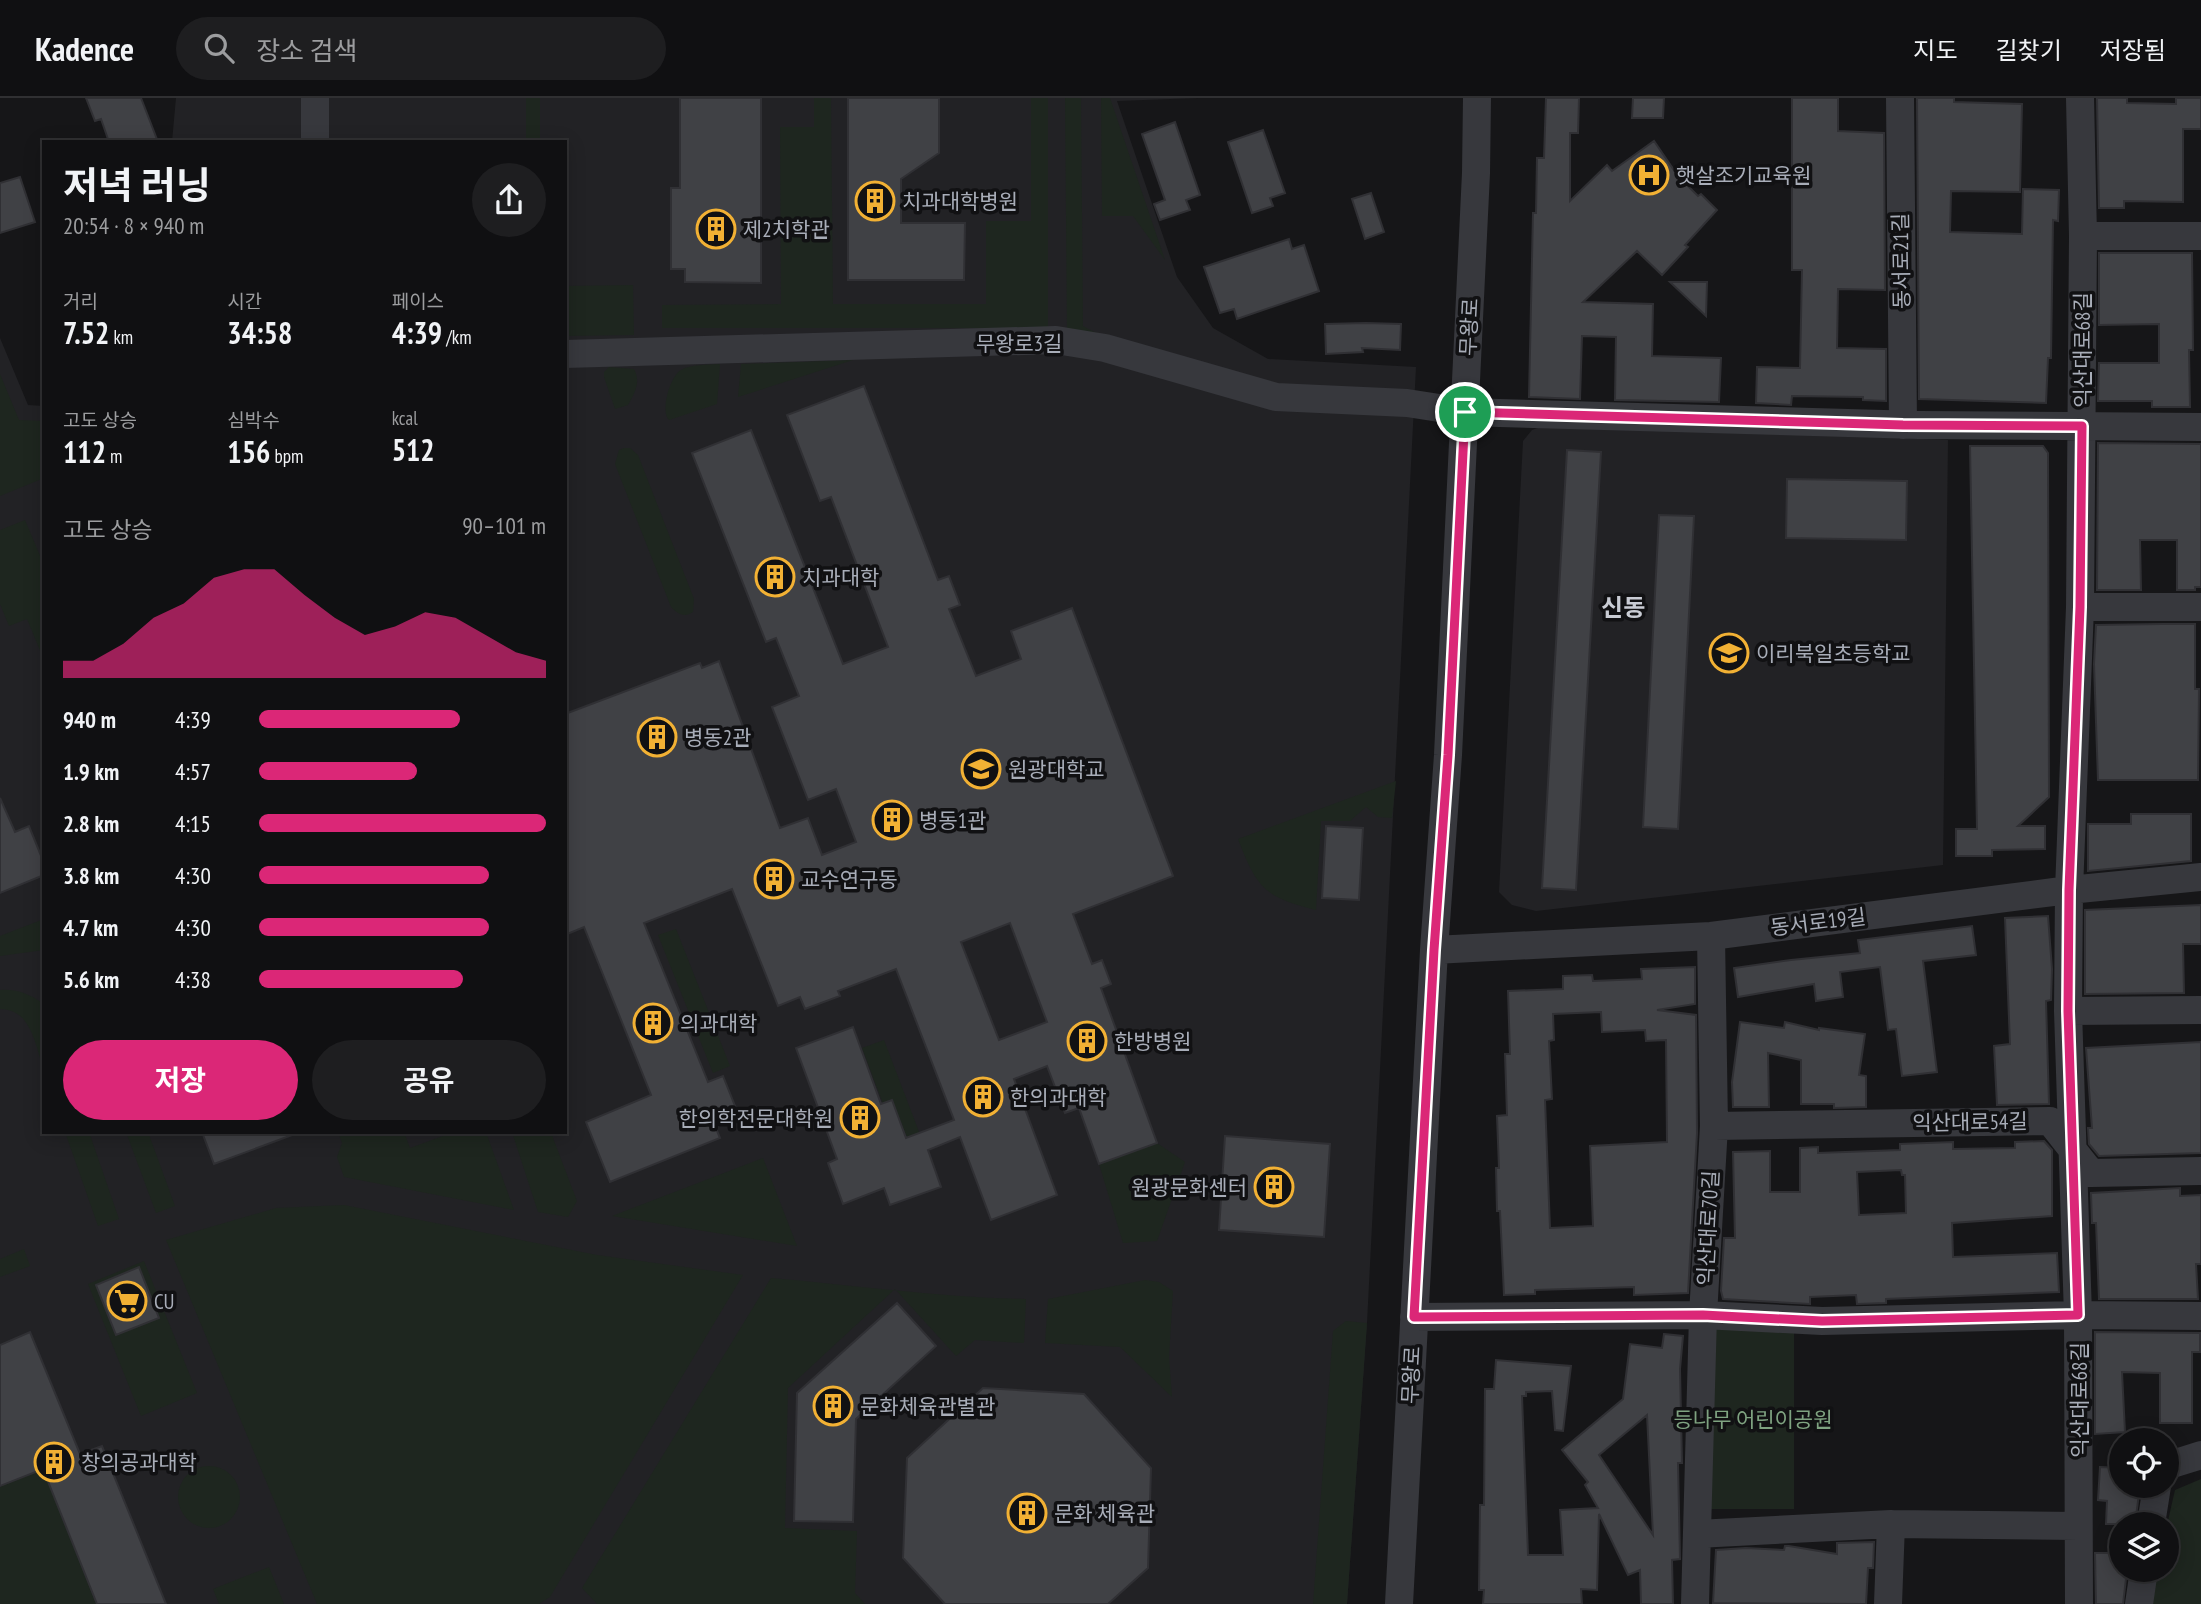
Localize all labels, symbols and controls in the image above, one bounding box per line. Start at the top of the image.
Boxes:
search box [176,17,666,80]
text: Kadence [35,27,134,70]
icon: search [200,29,238,67]
text: 장소 검색 [256,34,357,67]
text: 지도 [1913,35,1958,66]
text: 길찾기 [1996,35,2062,66]
text: 저장됨 [2100,35,2166,66]
hospital icon: 햇살조기교육원 [1628,154,1670,196]
text: 저녁 러닝 [63,160,211,209]
place label: 햇살조기교육원 [1676,162,1811,189]
button: share [472,163,546,237]
building icon: 치과대학병원 [854,180,896,222]
place label: 치과대학병원 [902,188,1018,215]
building icon: 제2치학관 [695,208,737,250]
text: 20:54 · 8 × 940 m [63,211,204,240]
street label: 동서로21길 [1887,213,1915,309]
place label: 제2치학관 [743,216,830,243]
text: 거리 [63,289,98,313]
text: 시간 [227,289,262,313]
text: 페이스 [392,289,444,313]
street label: 익산대로68길 [2069,292,2096,408]
street label: 무왕로 [1454,297,1484,357]
text: 7.52 [63,313,109,352]
text: 34:58 [227,313,292,352]
text: 4:39 [392,313,442,352]
text: km [109,325,133,349]
text: /km [442,325,472,349]
street label: 무왕로3길 [976,330,1062,357]
pin [1435,382,1495,442]
icon: arrive [1446,393,1484,431]
text: kcal [392,406,418,430]
text: 고도 상승 [63,408,137,432]
text: 심박수 [227,408,280,432]
text: 512 [392,430,435,469]
text: 112 [63,432,106,471]
text: 156 [227,432,270,471]
text: m [106,444,122,468]
text: bpm [270,444,303,468]
text: 90–101 m [462,511,546,540]
text: 고도 상승 [63,515,153,544]
building icon: 치과대학 [754,556,796,598]
place label: 치과대학 [802,564,879,591]
district label: 신동 [1601,592,1645,623]
school or university icon: 이리북일초등학교 [1708,632,1750,674]
place label: 이리북일초등학교 [1756,640,1911,667]
text: 940 m [63,705,116,734]
text: 4:39 [175,705,211,734]
building icon: 병동2관 [636,716,678,758]
place label: 병동2관 [684,724,751,751]
school or university icon: 원광대학교 [960,748,1002,790]
place label: 원광대학교 [1008,756,1105,783]
text: 1.9 km [63,757,119,786]
text: 4:57 [175,757,211,786]
building icon: 병동1관 [871,799,913,841]
place label: 병동1관 [919,807,986,834]
text: 2.8 km [63,809,119,838]
text: 4:15 [175,809,211,838]
building icon: 교수연구동 [753,858,795,900]
text: 3.8 km [63,861,119,890]
text: 4:30 [175,861,211,890]
place label: 교수연구동 [801,866,898,893]
street label: 동서로19길 [1769,903,1867,941]
text: 4.7 km [63,913,118,942]
text: 4:30 [175,913,211,942]
text: 5.6 km [63,965,119,994]
text: 4:38 [175,965,211,994]
building icon: 의과대학 [632,1002,674,1044]
place label: 의과대학 [680,1010,757,1037]
building icon: 한방병원 [1066,1020,1108,1062]
place label: 한방병원 [1114,1028,1191,1055]
button: 저장 [63,1040,298,1120]
button: 공유 [312,1040,546,1120]
building icon: 한의과대학 [962,1076,1004,1118]
place label: 한의과대학 [1010,1084,1107,1111]
building icon: 한의학전문대학원 [839,1097,881,1139]
place label: 한의학전문대학원 [678,1105,833,1132]
street label: 익산대로54길 [1912,1107,2028,1137]
building icon: 원광문화센터 [1253,1166,1295,1208]
street label: 익산대로70길 [1691,1170,1725,1286]
place label: 원광문화센터 [1131,1174,1247,1201]
supermarket icon: CU [106,1280,148,1322]
place label: CU [154,1288,175,1315]
street label: 익산대로68길 [2066,1342,2093,1458]
street label: 무왕로 [1396,1345,1426,1405]
building icon: 문화체육관별관 [812,1385,854,1427]
place label: 문화체육관별관 [860,1393,995,1420]
park label: 등나무 어린이공원 [1673,1406,1833,1433]
map controls [2109,1428,2179,1582]
button: locate [2109,1428,2179,1498]
building icon: 창의공과대학 [33,1441,75,1483]
place label: 창의공과대학 [81,1449,197,1476]
building icon: 문화 체육관 [1006,1492,1048,1534]
place label: 문화 체육관 [1054,1500,1155,1527]
button: layers [2109,1512,2179,1582]

